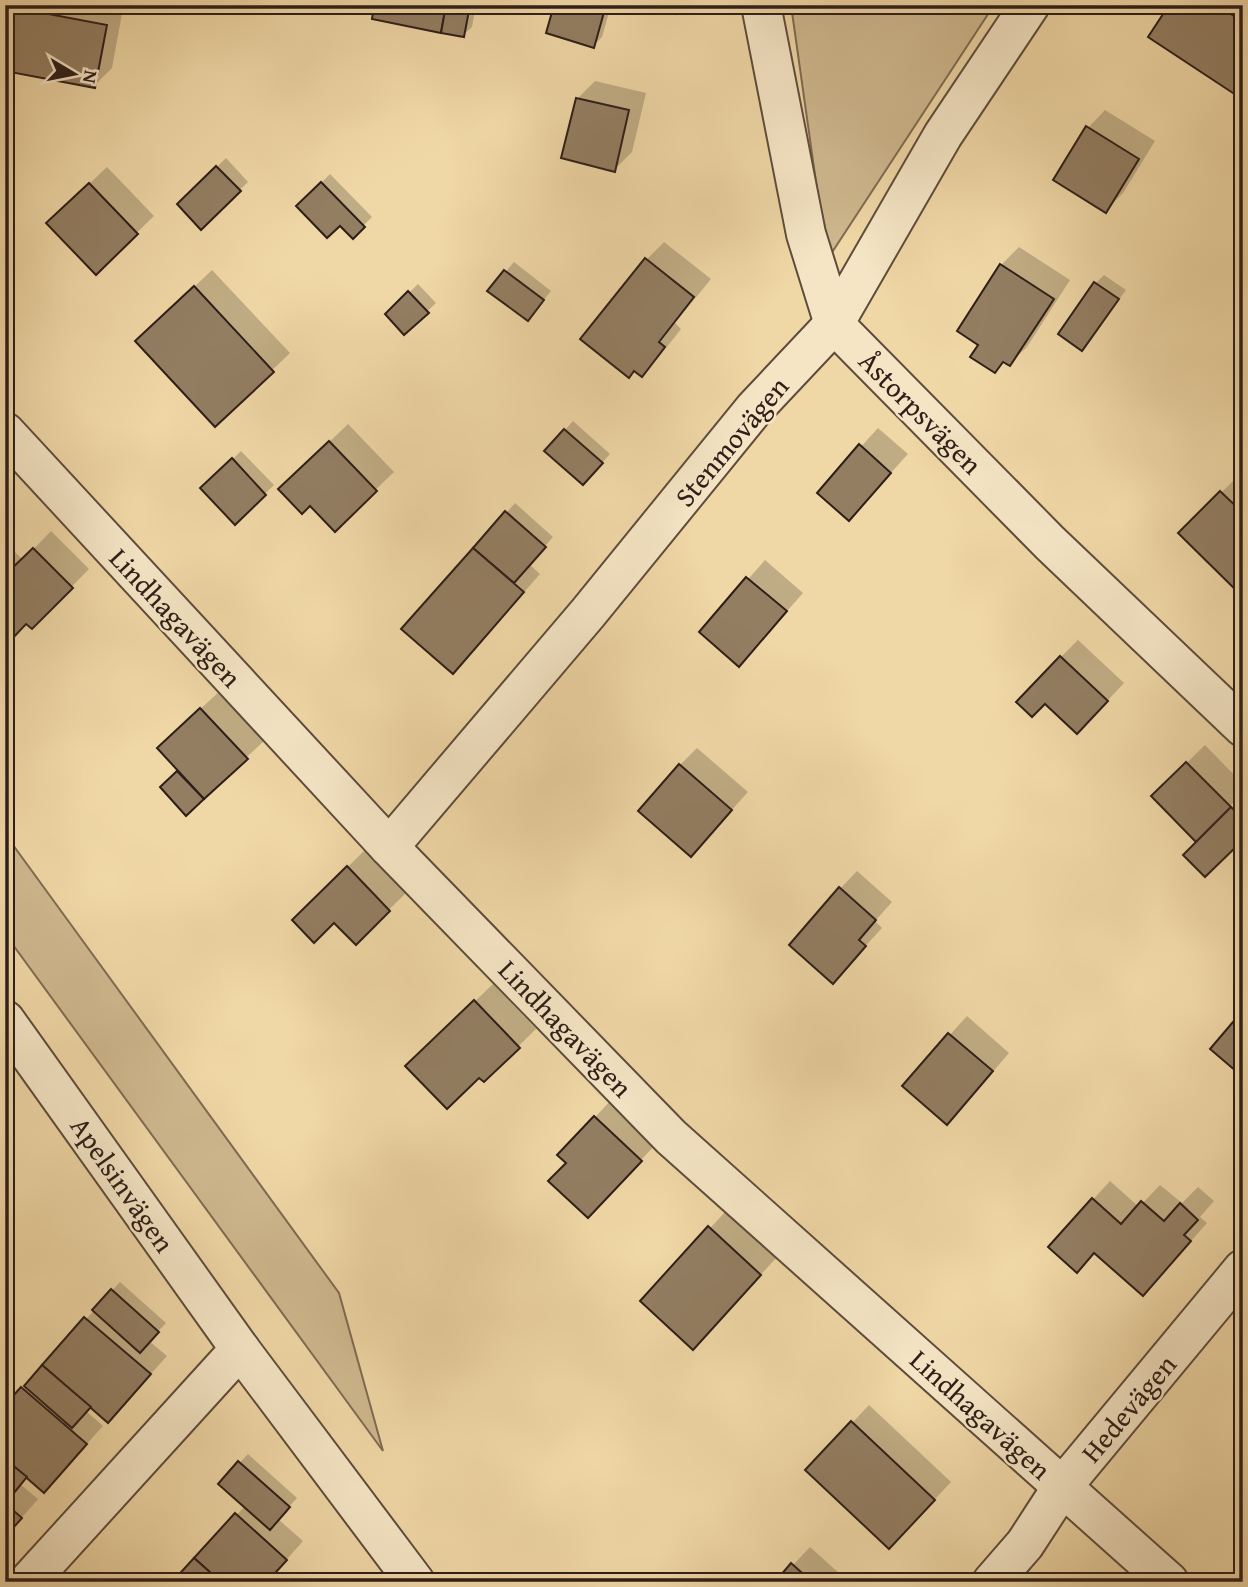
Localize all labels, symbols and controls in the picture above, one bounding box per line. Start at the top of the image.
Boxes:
north arrow [38,38,108,108]
text: N [76,68,106,86]
street label: Åstorpsvägen [850,341,992,483]
street label: Stenmovägen [664,367,798,515]
street label: Lindhagavägen [100,538,252,696]
street label: Lindhagavägen [489,950,643,1106]
street label: Apelsinvägen [61,1108,185,1261]
street label: Lindhagavägen [901,1339,1061,1489]
street label: Hedevägen [1071,1345,1186,1471]

